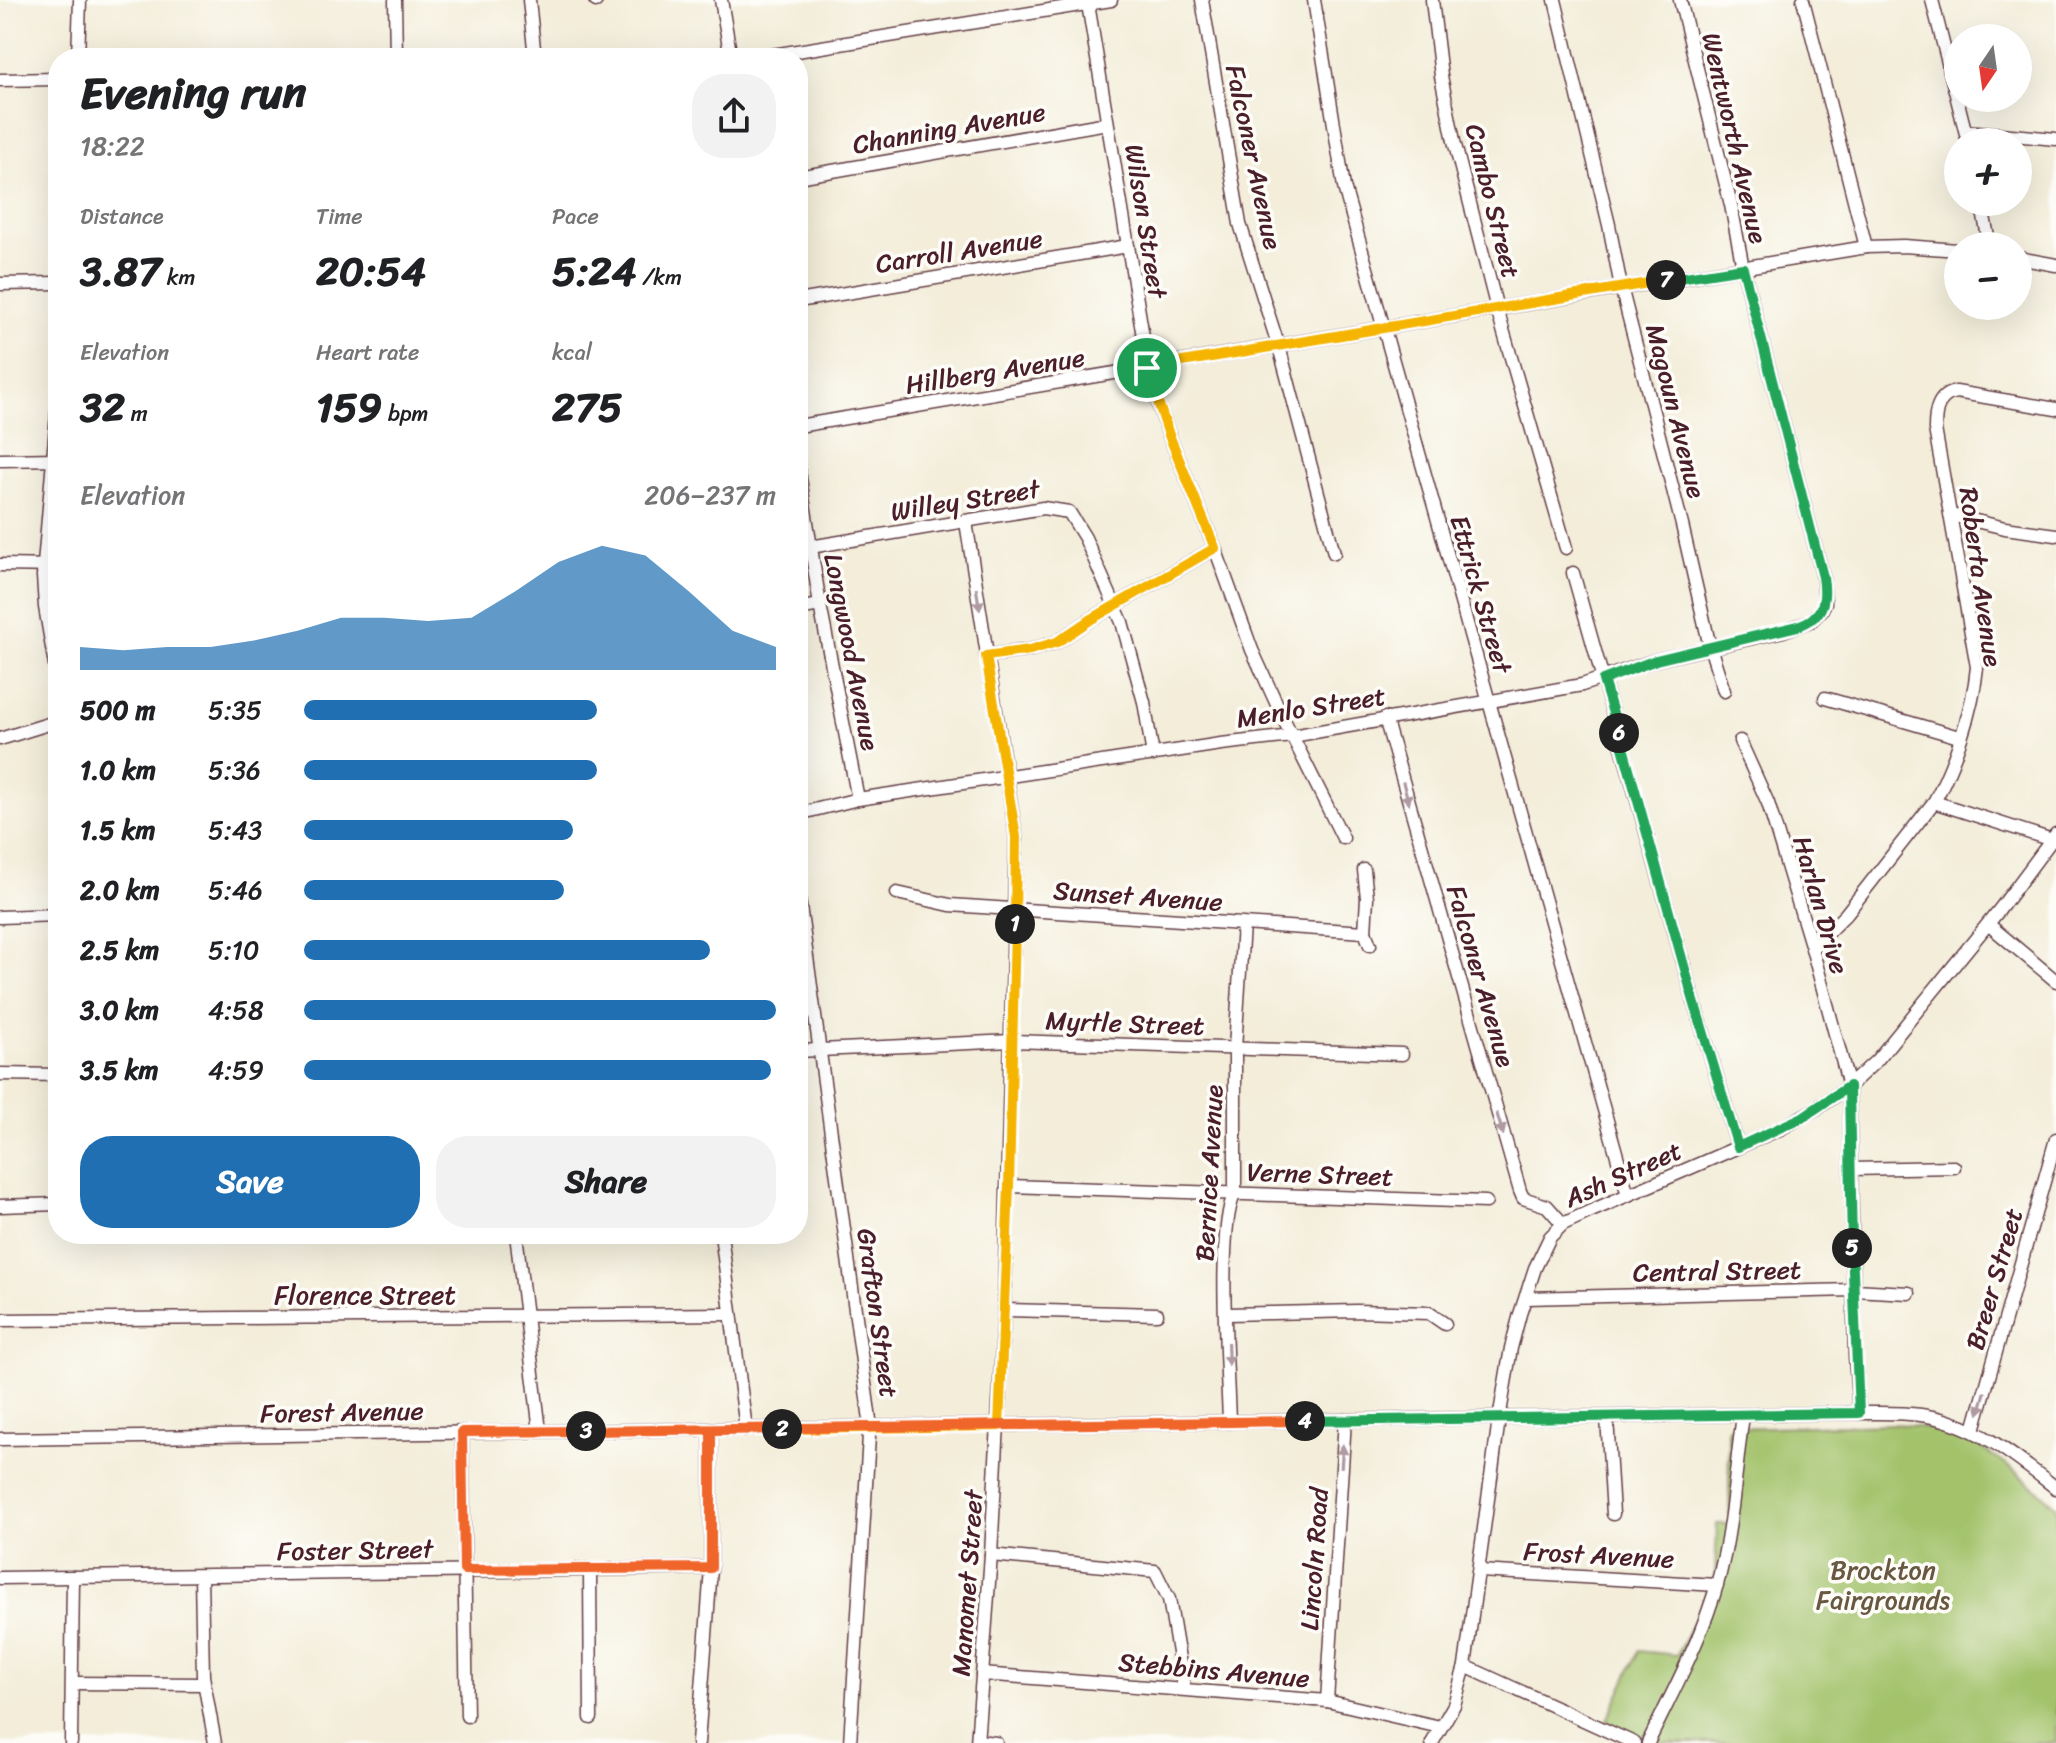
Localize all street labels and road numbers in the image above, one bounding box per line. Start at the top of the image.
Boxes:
street label: Wentworth Avenue [1688,28,1782,249]
street label: Falconer Avenue [1212,60,1296,254]
street label: Channing Avenue [849,88,1049,168]
street label: Cambo Street [1452,119,1534,283]
street label: Wilson Street [1111,141,1181,303]
street label: Carroll Avenue [872,215,1046,287]
street label: Magoun Avenue [1632,319,1720,504]
street label: Hillberg Avenue [902,334,1088,408]
street label: Willey Street [887,465,1044,534]
street label: Roberta Avenue [1946,484,2016,670]
street label: Ettrick Street [1436,509,1526,680]
street label: Longwood Avenue [810,549,894,755]
street label: Menlo Street [1233,672,1389,742]
street label: Harlan Drive [1779,830,1863,980]
street label: Sunset Avenue [1052,867,1224,925]
street label: Falconer Avenue [1433,879,1529,1073]
street label: Myrtle Street [1045,997,1205,1049]
street label: Bernice Avenue [1181,1083,1237,1263]
street label: Ash Street [1556,1128,1689,1221]
street label: Verne Street [1246,1148,1394,1200]
street label: Breer Street [1952,1203,2036,1355]
street label: Grafton Street [843,1225,913,1401]
street label: Central Street [1632,1247,1802,1295]
street label: Florence Street [274,1272,456,1318]
street label: Forest Avenue [260,1388,424,1436]
street label: Lincoln Road [1286,1484,1342,1632]
street label: Manomet Street [938,1487,997,1678]
street label: Foster Street [277,1526,435,1574]
street label: Frost Avenue [1522,1528,1676,1582]
street label: Stebbins Avenue [1116,1639,1312,1701]

